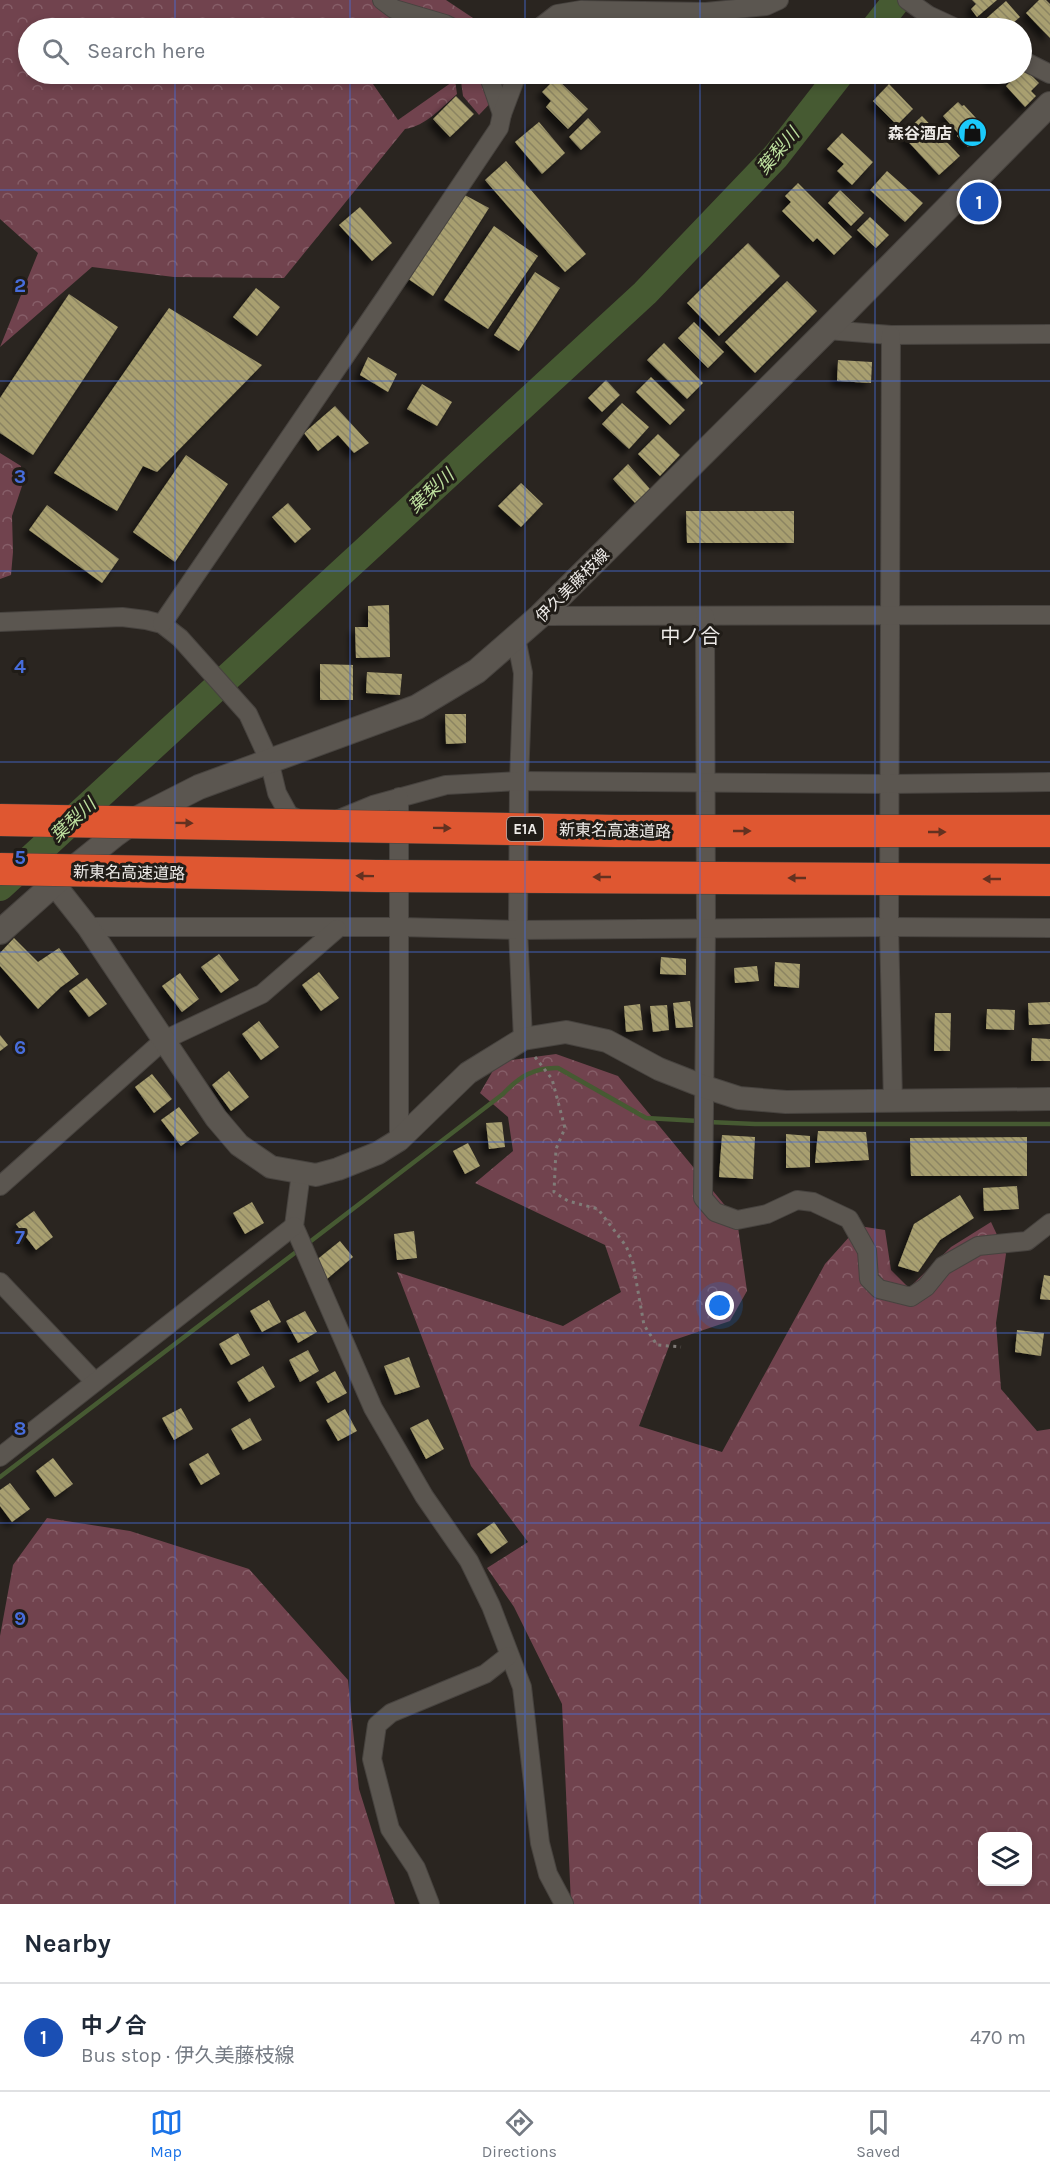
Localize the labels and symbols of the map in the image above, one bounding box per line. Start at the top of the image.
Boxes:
shop icon: 森谷酒店 [957,117,989,149]
water label: 葉梨川 [752,122,805,179]
place label: 森谷酒店 [888,124,952,143]
pin: 1 [960,180,998,224]
text: 2 [14,274,26,297]
water label: 葉梨川 [404,463,460,517]
text: 3 [14,465,26,488]
street label: 伊久美藤枝線 [532,545,613,626]
district label: 中ノ合 [660,625,720,648]
text: 4 [14,655,26,678]
water label: 葉梨川 [46,792,102,846]
road number: E1A [507,817,543,841]
one-way arrow [175,818,194,828]
street label: 新東名高速道路 [559,820,671,841]
one-way arrow [433,823,452,833]
one-way arrow [733,826,752,836]
one-way arrow [928,827,947,837]
text: 5 [14,846,26,869]
street label: 新東名高速道路 [73,862,185,883]
one-way arrow [355,871,374,881]
one-way arrow [592,872,611,882]
one-way arrow [787,873,806,883]
one-way arrow [982,874,1001,884]
text: 6 [14,1036,26,1059]
text: 7 [15,1226,25,1249]
your location [705,1291,734,1320]
text: 8 [14,1417,26,1440]
text: 9 [14,1607,26,1630]

